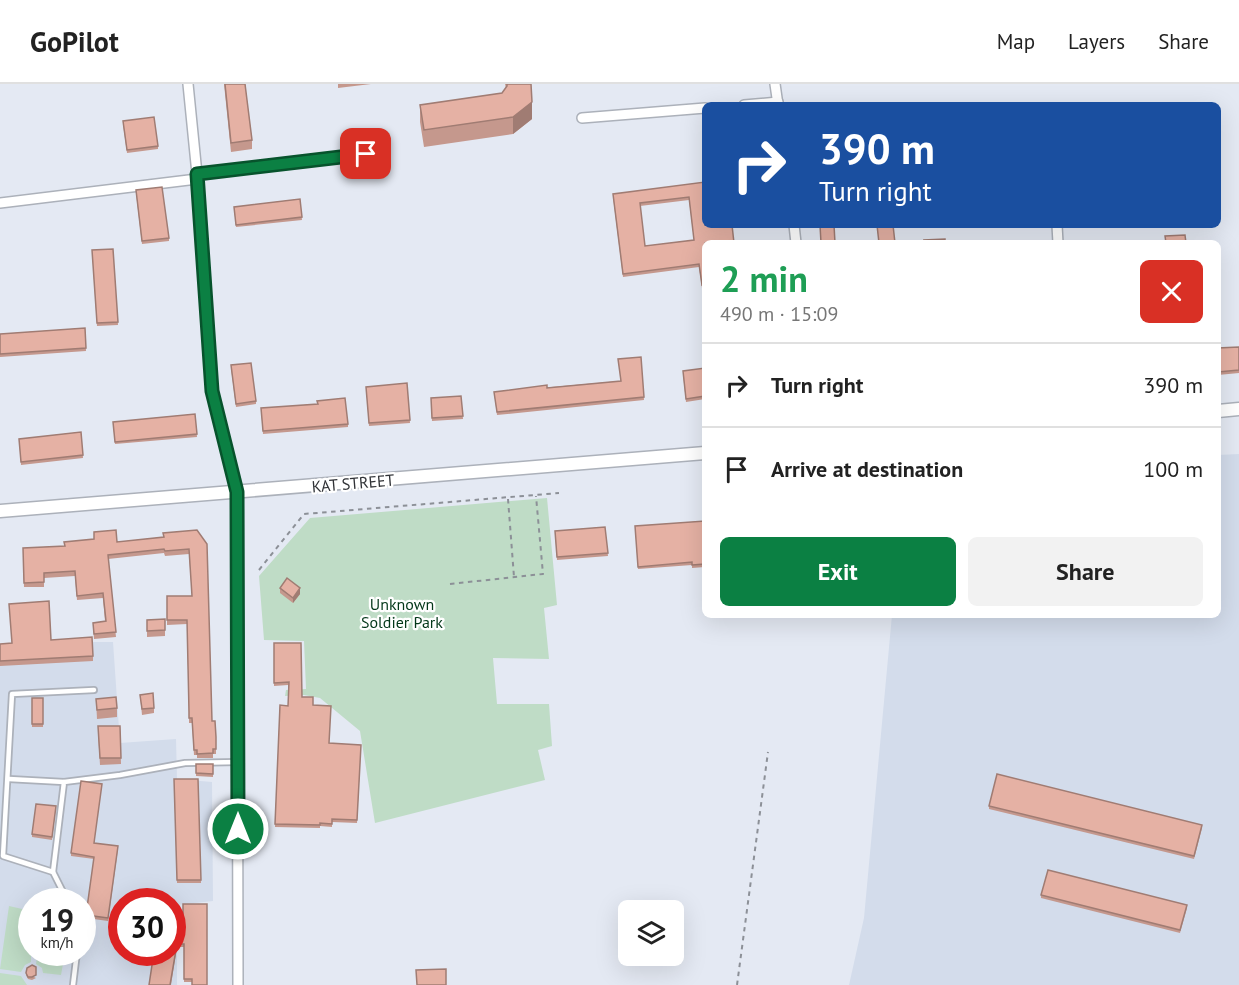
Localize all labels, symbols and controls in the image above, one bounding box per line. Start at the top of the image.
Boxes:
text: GoPilot [30,23,119,60]
text: Map [997,28,1035,55]
text: Layers [1068,28,1125,55]
text: Share [1158,28,1209,55]
text: 390 m [819,121,935,176]
icon: right [720,126,798,204]
pin [340,128,391,179]
icon: arrive [349,137,382,170]
text: Turn right [819,174,932,208]
text: 2 min [720,255,808,302]
button: close [1140,260,1203,323]
text: 490 m · 15:09 [720,301,838,327]
icon: right [720,369,753,402]
text: Turn right [771,371,863,399]
text: 390 m [1143,371,1203,399]
icon: arrive [720,453,753,486]
text: Arrive at destination [771,455,963,483]
text: 100 m [1143,455,1203,483]
street label: KAT STREET [311,469,395,497]
button: Exit [720,537,956,606]
button: Share [968,537,1203,606]
park label: Unknown Soldier Park [361,594,443,632]
position arrow [206,797,270,861]
speed limit sign: 30 [108,888,186,966]
text: 19 [40,900,74,939]
map controls [618,900,684,966]
button: layers [618,900,684,966]
text: km/h [41,933,73,952]

